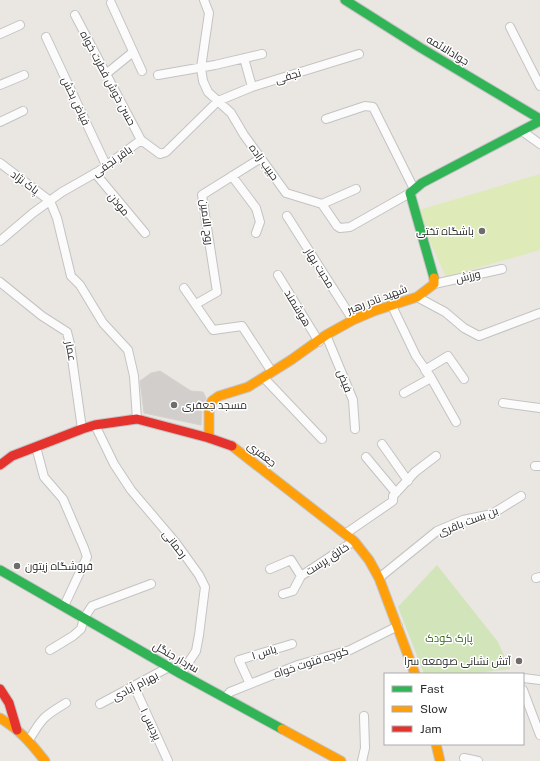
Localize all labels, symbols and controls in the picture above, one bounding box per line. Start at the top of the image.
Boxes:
street label: حسن خوش فطرت خواه [77,29,138,128]
street label: جوادالائمه [424,33,471,68]
street label: نجفی [274,66,303,87]
street label: فیاض بخش [59,75,92,128]
street label: حبیب زاده [246,142,281,183]
street label: باقر نجفی [90,143,135,180]
street label: پاک نژاد [8,168,42,197]
street label: موذن [105,190,132,218]
street label: روح الامین [196,198,216,246]
place label: باشگاه تختی [416,225,474,238]
marker: باشگاه تختی [477,226,487,236]
street label: محبت بهار [302,245,337,291]
street label: ورزش [454,267,482,286]
street label: شهید نادر رهبر [344,282,409,317]
street label: هوشمند [282,287,314,329]
street label: عمار [62,339,79,362]
street label: فیض [334,368,355,394]
place label: مسجد جعفری [182,399,247,412]
marker: مسجد جعفری [169,400,179,410]
street label: جعفری [245,439,279,470]
street label: بن بست باقری [436,504,500,539]
street label: رحمانی [160,528,190,561]
street label: خالق پرست [303,541,351,578]
place label: فروشگاه زیتون [25,560,93,573]
marker: فروشگاه زیتون [12,561,22,571]
park label: پارک کودک [425,632,473,645]
street label: سردار جنگل [150,639,201,676]
street label: یاس ۱ [250,643,278,662]
street label: کوچه فتوت خواه [272,644,350,681]
place label: آتش نشانی صومعه سرا [404,655,511,668]
marker: آتش نشانی صومعه سرا [514,656,524,666]
street label: بهرام آبادی [110,669,161,705]
legend [384,673,524,745]
text: Fast [420,682,445,696]
text: Slow [420,702,448,716]
street label: پردیس ۱ [137,706,164,743]
text: Jam [420,722,442,736]

